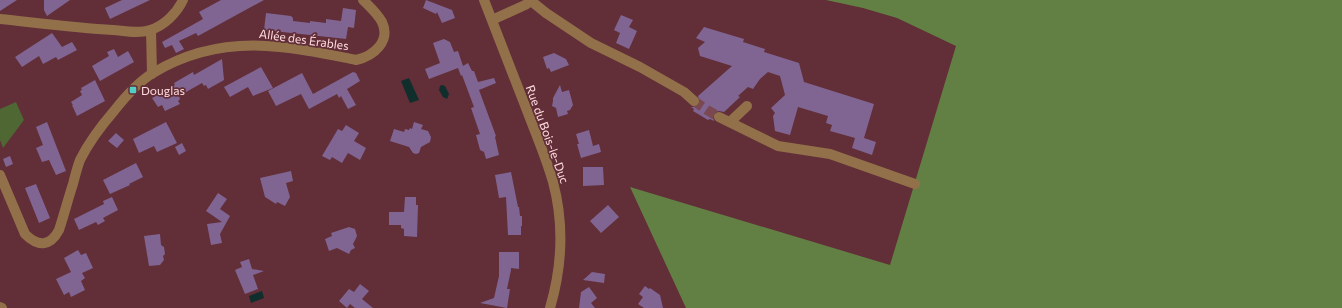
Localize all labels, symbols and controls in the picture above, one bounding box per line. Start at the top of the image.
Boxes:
street label: Allée des Érables [258,26,350,52]
place label: Douglas [141,83,185,97]
street label: Rue du Bois-le-Duc [524,83,572,185]
marker: Douglas [128,85,138,95]

